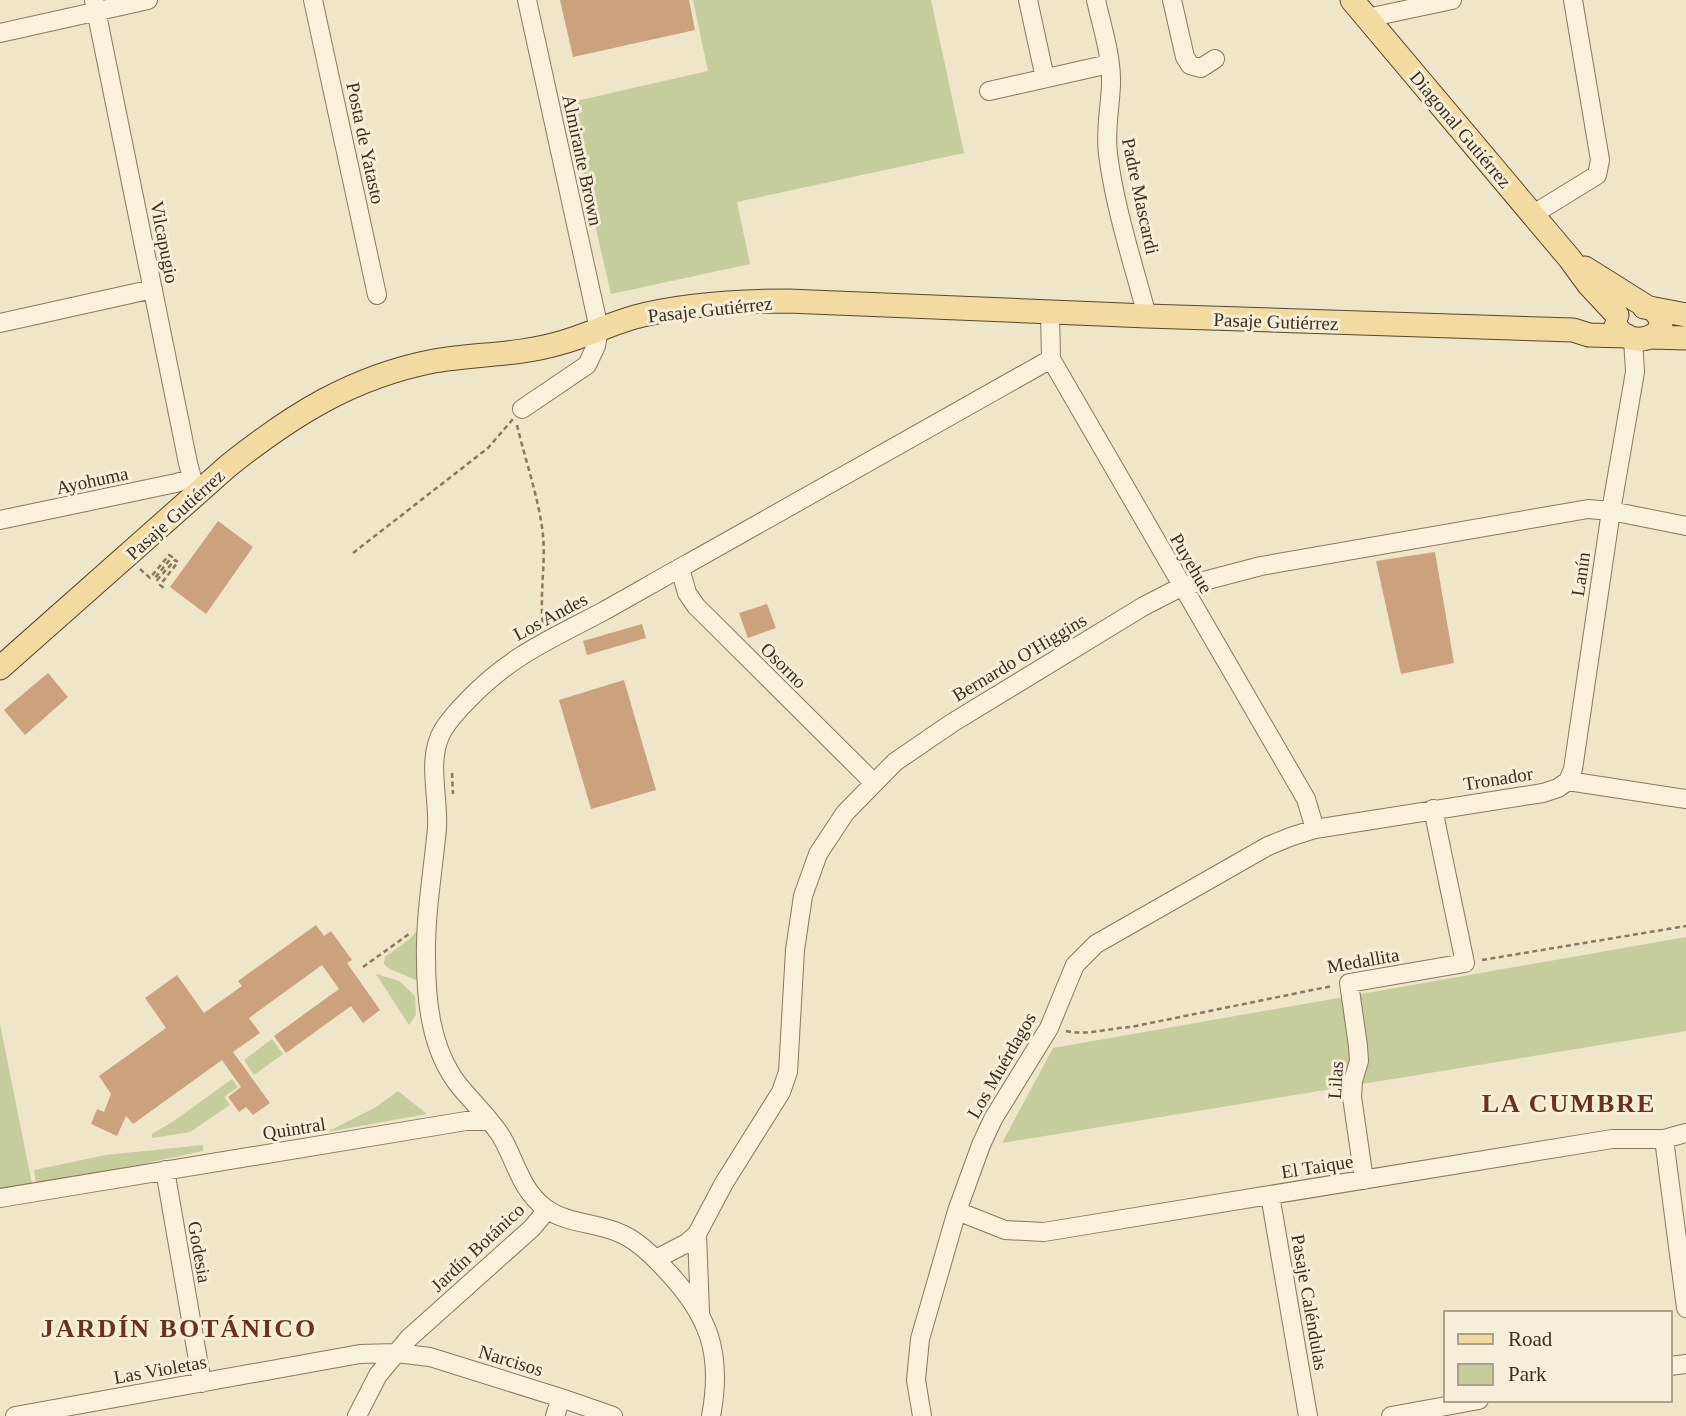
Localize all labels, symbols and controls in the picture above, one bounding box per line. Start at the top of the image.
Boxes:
street label: Diagonal Gutiérrez [1406,67,1516,192]
street label: Posta de Yatasto [342,80,389,206]
street label: Almirante Brown [558,93,607,228]
street label: Padre Mascardi [1118,136,1163,256]
street label: Vilcapugio [146,199,183,285]
street label: Pasaje Gutiérrez [647,293,773,326]
street label: Pasaje Gutiérrez [1213,309,1339,334]
street label: Ayohuma [54,462,131,498]
street label: Pasaje Gutiérrez [122,465,229,564]
street label: Puyehue [1166,530,1217,597]
street label: Lanín [1567,550,1594,597]
street label: Los Andes [510,588,591,645]
street label: Bernardo O'Higgins [948,609,1090,706]
street label: Osorno [756,638,811,693]
street label: Tronador [1462,763,1535,794]
street label: Medallita [1325,944,1401,977]
street label: Los Muérdagos [963,1009,1040,1122]
street label: Lilas [1324,1060,1347,1100]
district label: LA CUMBRE [1482,1089,1656,1118]
street label: Quintral [261,1113,327,1144]
street label: El Taique [1280,1150,1355,1183]
street label: Jardín Botánico [426,1199,528,1296]
street label: Godesia [184,1220,215,1285]
street label: Pasaje Caléndulas [1287,1232,1332,1372]
legend [1444,1311,1672,1402]
district label: JARDÍN BOTÁNICO [41,1314,317,1343]
text: Road [1508,1327,1553,1351]
street label: Narcisos [476,1341,546,1380]
street label: Las Violetas [112,1351,208,1388]
text: Park [1508,1362,1547,1386]

